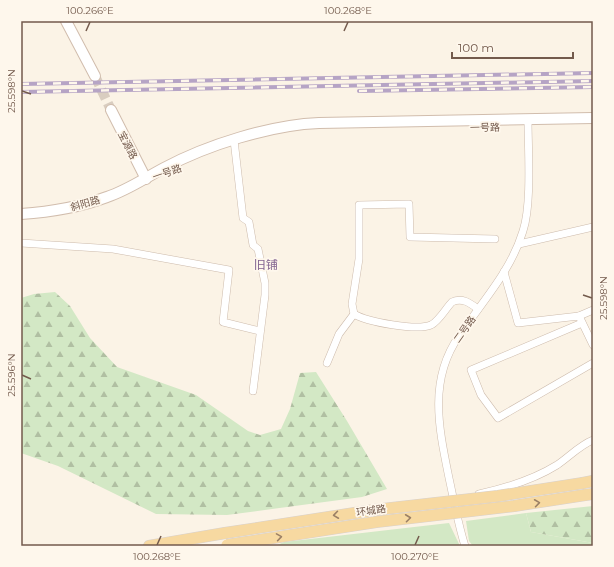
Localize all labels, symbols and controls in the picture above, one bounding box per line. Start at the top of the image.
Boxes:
text: 100.266°E [66,4,114,17]
text: 100.268°E [324,4,372,17]
scale bar [452,34,573,60]
text: 100 m [458,40,494,55]
text: 25.598°N [5,69,18,113]
street label: 一号路 [470,121,500,134]
street label: 宝源路 [115,129,140,162]
street label: 一号路 [151,161,183,184]
street label: 斜阳路 [69,193,101,214]
district label: 旧铺 [254,257,278,272]
text: 25.598°N [597,276,610,320]
street label: 二号路 [450,313,478,345]
text: 25.596°N [5,353,18,397]
one-way arrow [534,499,540,508]
street label: 环城路 [355,502,387,519]
one-way arrow [333,510,339,519]
one-way arrow [405,514,411,523]
one-way arrow [276,533,282,542]
text: 100.268°E [133,550,181,563]
text: 100.270°E [391,550,439,563]

